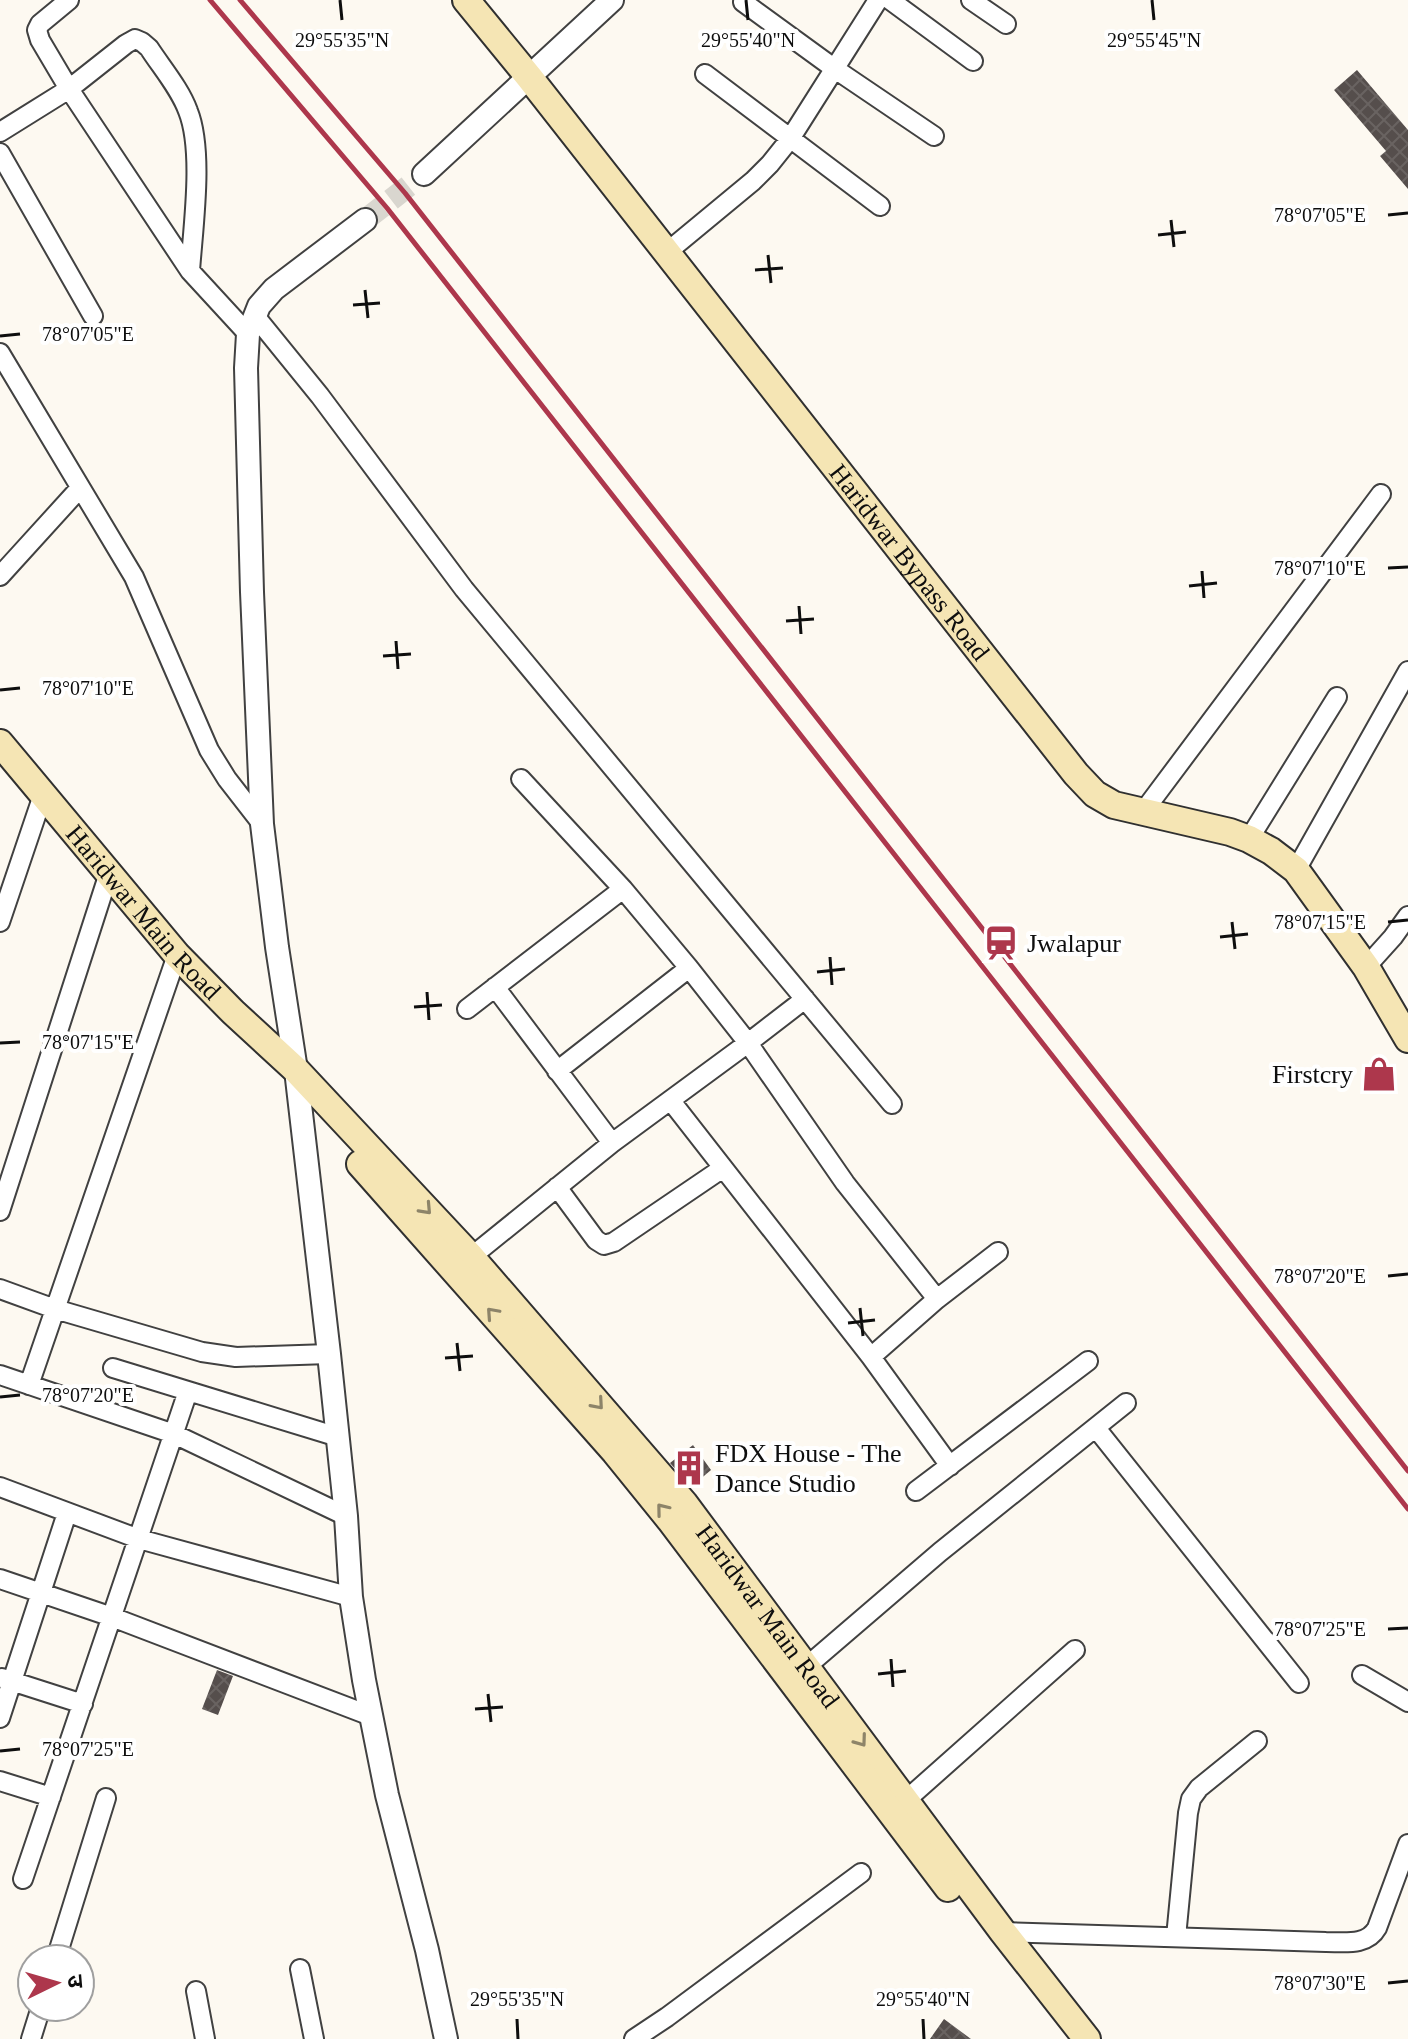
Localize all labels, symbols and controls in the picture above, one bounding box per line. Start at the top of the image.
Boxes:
text: 29°55'35"N [295,29,389,51]
text: 29°55'40"N [701,29,795,51]
text: 29°55'45"N [1107,29,1201,51]
text: 78°07'05"E [1274,204,1366,226]
text: 78°07'05"E [42,323,134,345]
street label: Haridwar Bypass Road [824,458,995,666]
text: 78°07'10"E [1274,557,1366,579]
text: 78°07'10"E [42,677,134,699]
street label: Haridwar Main Road [60,819,227,1005]
text: 78°07'15"E [1274,911,1366,933]
station icon: Jwalapur [982,924,1020,962]
place label: Jwalapur [1027,929,1121,958]
text: 78°07'15"E [42,1031,134,1053]
shop icon: Firstcry [1360,1055,1398,1093]
place label: Firstcry [1272,1060,1353,1089]
one-way arrow [417,1200,431,1214]
text: 78°07'20"E [1274,1265,1366,1287]
one-way arrow [487,1307,502,1322]
text: 78°07'20"E [42,1384,134,1406]
one-way arrow [589,1394,603,1409]
place label: FDX House - The Dance Studio [715,1439,902,1498]
building icon: FDX House - The Dance Studio [670,1449,708,1487]
one-way arrow [657,1504,671,1519]
street label: Haridwar Main Road [690,1519,846,1713]
text: 78°07'25"E [1274,1618,1366,1640]
one-way arrow [851,1733,866,1747]
text: 78°07'25"E [42,1738,134,1760]
north arrow [16,1943,96,2023]
text: 78°07'30"E [1274,1972,1366,1994]
text: उ [62,1974,89,1990]
text: 29°55'35"N [470,1988,564,2010]
text: 29°55'40"N [876,1988,970,2010]

